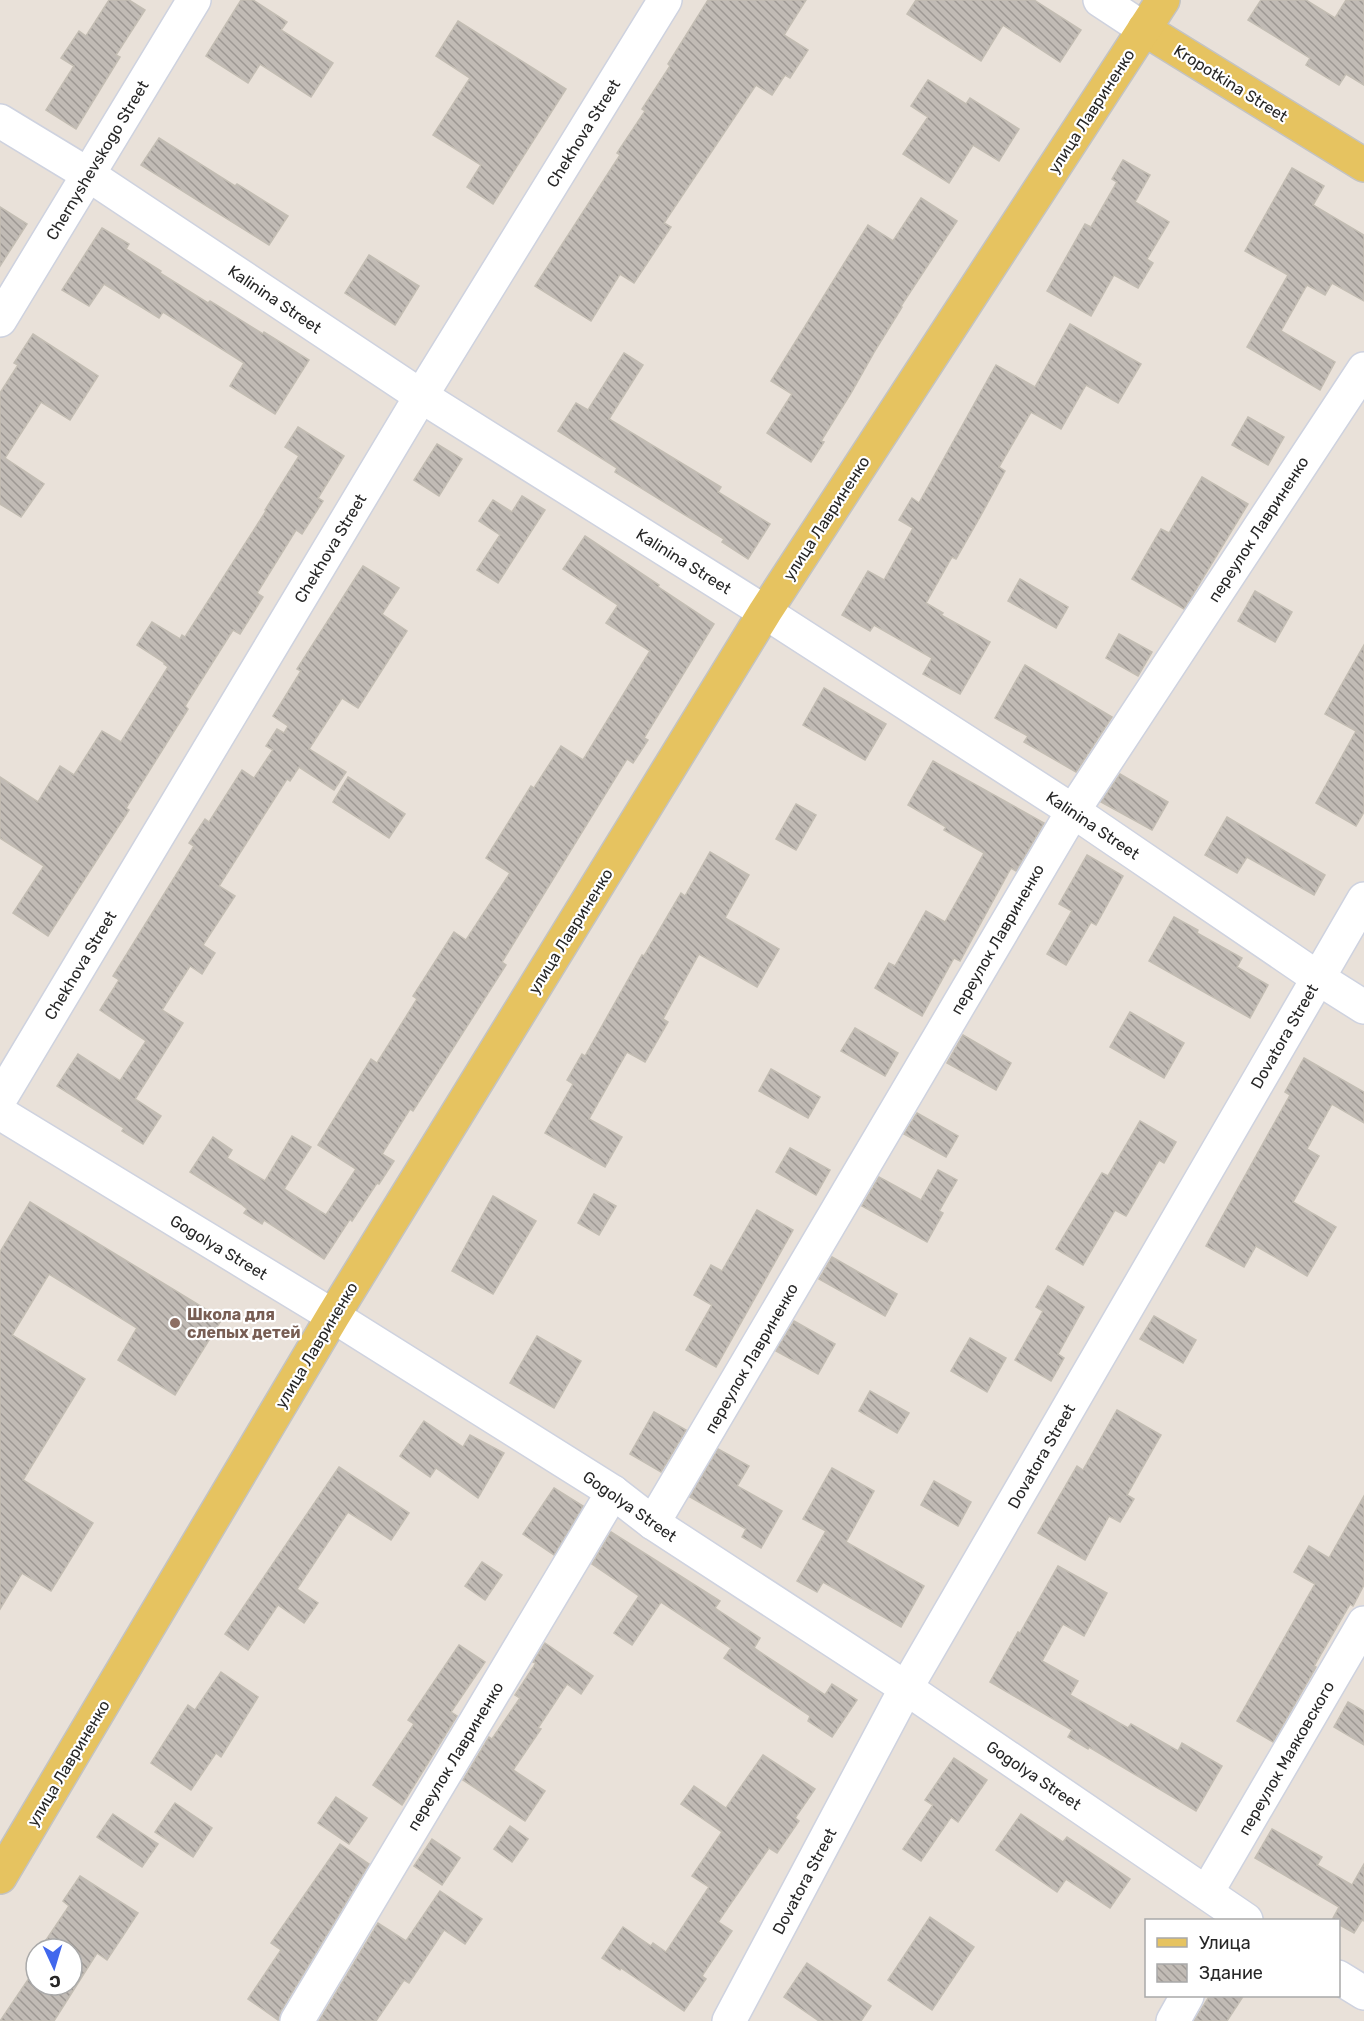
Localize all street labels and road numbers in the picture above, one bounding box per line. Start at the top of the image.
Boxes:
street label: Kropotkina Street [1170,41,1291,126]
street label: улица Лавриненко [1044,46,1139,177]
street label: Chekhova Street [543,76,624,191]
street label: Chernyshevskogo Street [42,77,153,243]
street label: Kalinina Street [224,261,325,338]
street label: улица Лавриненко [779,453,874,584]
street label: переулок Лавриненко [1204,453,1313,606]
street label: Chekhova Street [290,490,370,606]
street label: Kalinina Street [633,525,735,598]
street label: Kalinina Street [1042,787,1143,864]
street label: переулок Лавриненко [947,861,1048,1018]
street label: улица Лавриненко [524,865,617,997]
street label: Chekhova Street [40,907,120,1023]
street label: Dovatora Street [1247,981,1322,1092]
street label: Gogolya Street [167,1211,271,1284]
street label: улица Лавриненко [271,1279,362,1412]
street label: переулок Лавриненко [701,1280,802,1437]
street label: Dovatora Street [1004,1401,1079,1512]
street label: Gogolya Street [579,1467,680,1546]
street label: переулок Лавриненко [403,1678,507,1834]
street label: переулок Маяковского [1235,1678,1338,1839]
street label: улица Лавриненко [23,1697,114,1830]
street label: Gogolya Street [983,1737,1085,1814]
street label: Dovatora Street [768,1825,840,1938]

